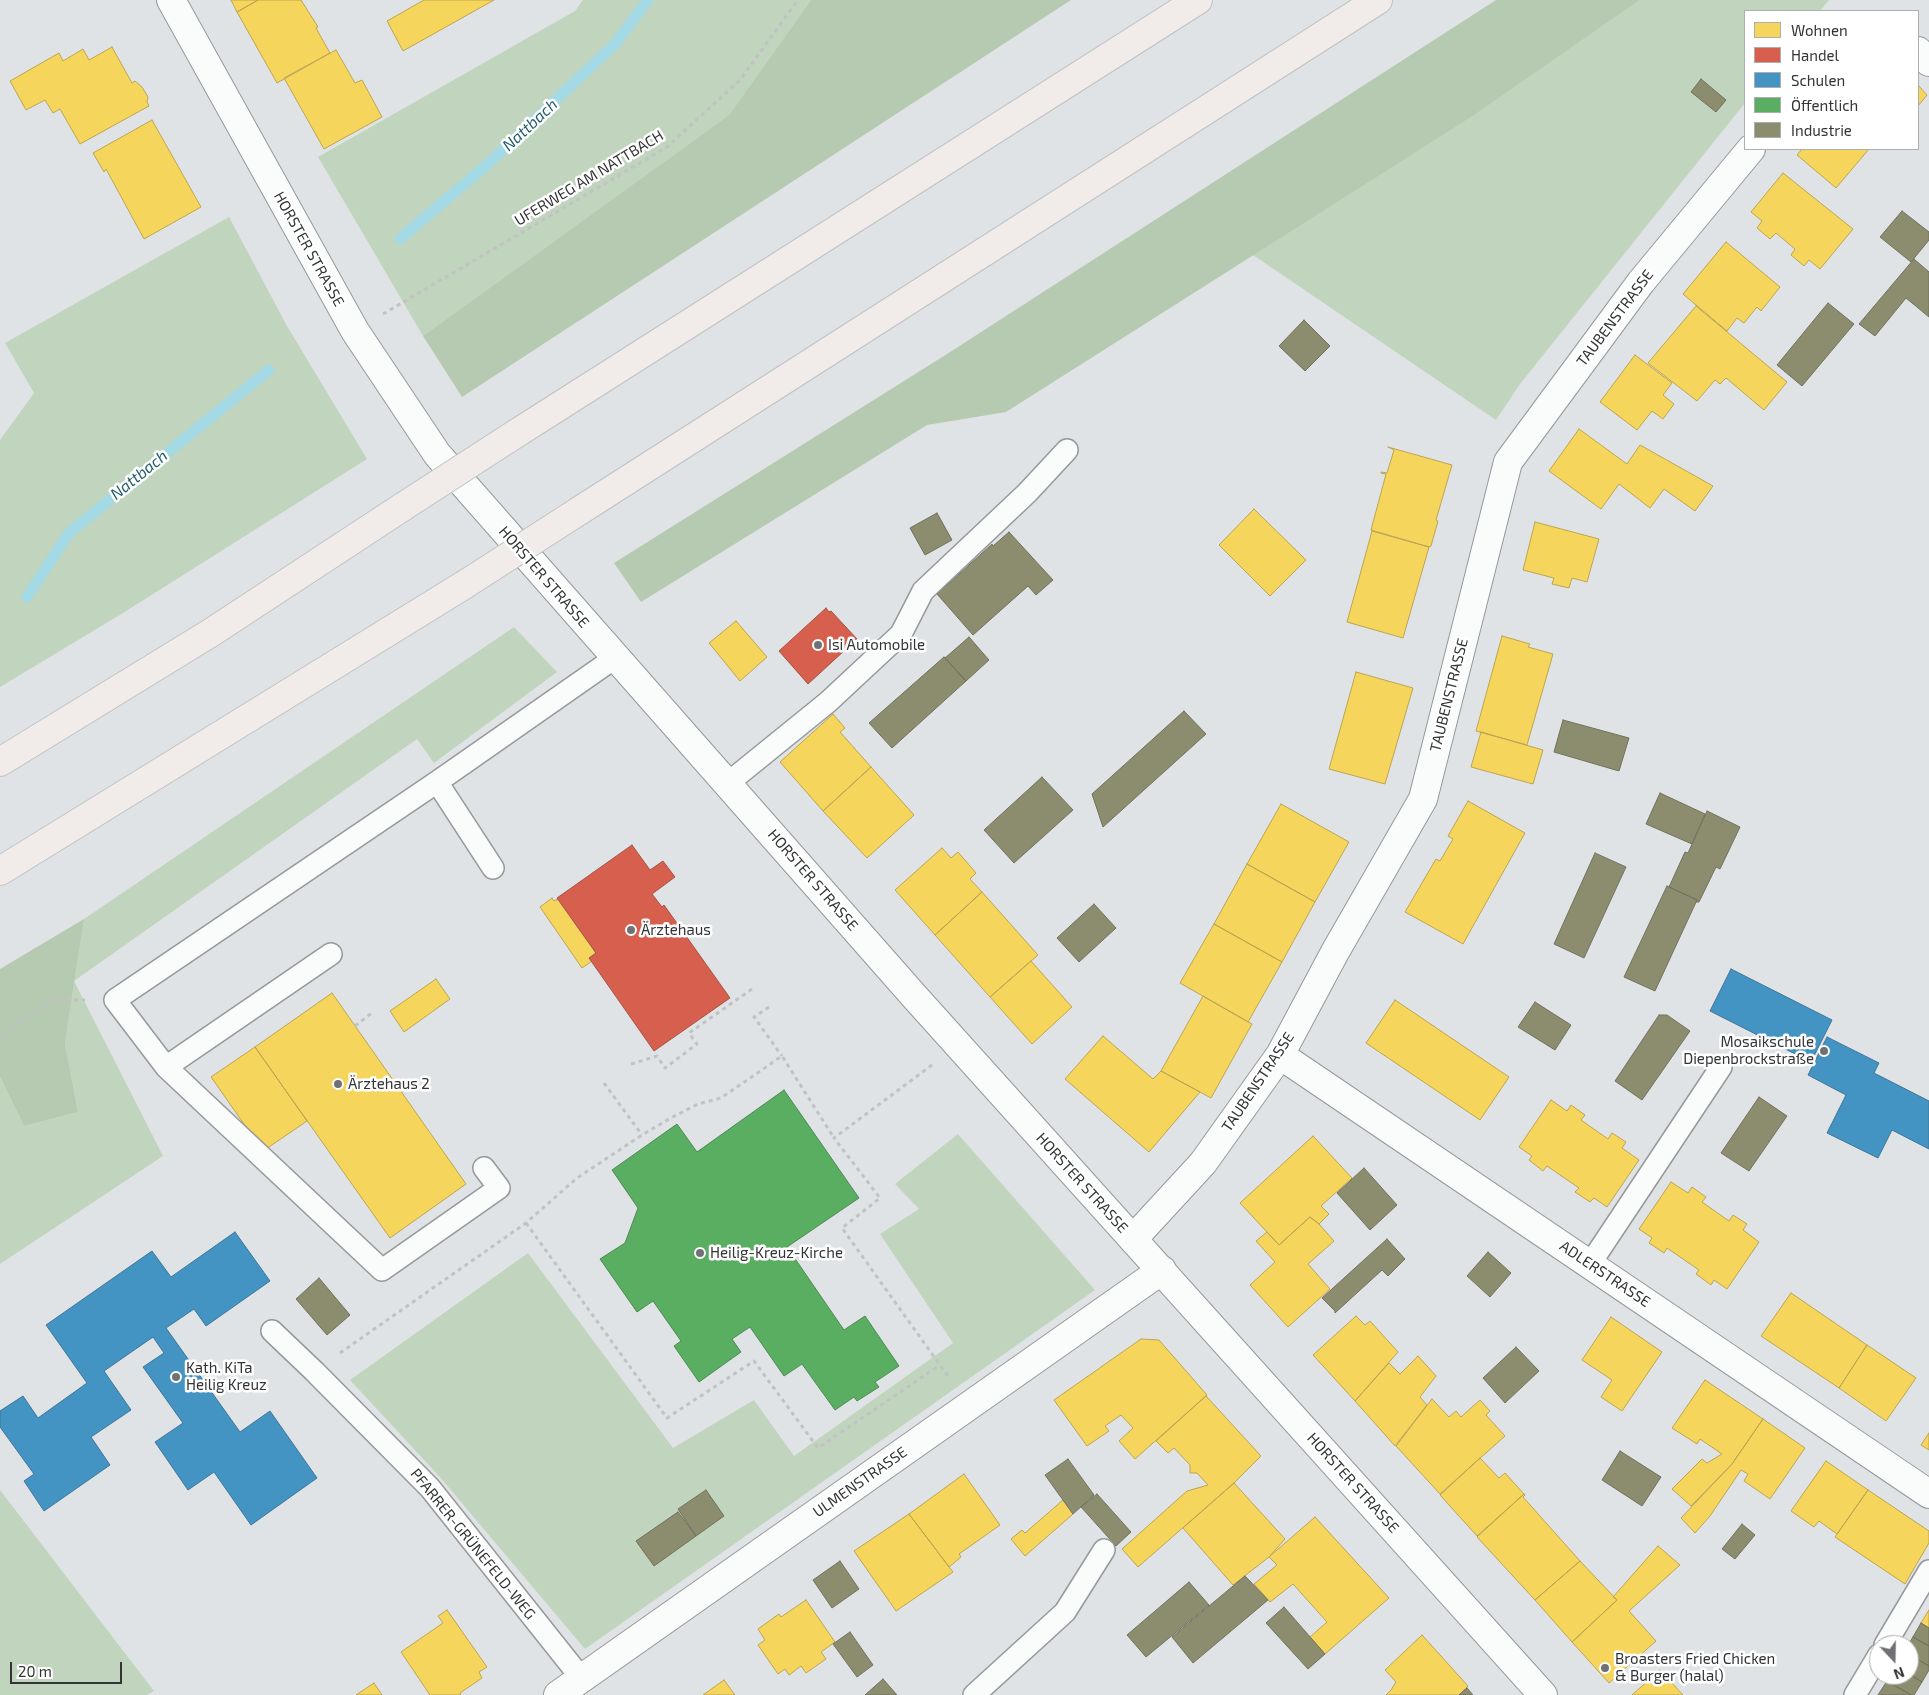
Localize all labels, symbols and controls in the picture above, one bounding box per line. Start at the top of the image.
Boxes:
legend [1744,10,1919,150]
text: Wohnen [1791,21,1848,39]
text: Handel [1791,46,1839,64]
text: Schulen [1791,71,1845,89]
water label: Nattbach [499,95,561,155]
text: Öffentlich [1791,96,1858,114]
text: Industrie [1791,121,1852,139]
street label: UFERWEG AM NATTBACH [511,126,667,230]
street label: HORSTER STRASSE [270,188,348,310]
street label: TAUBENSTRASSE [1573,266,1657,370]
water label: Nattbach [107,446,171,504]
street label: HORSTER STRASSE [495,523,593,631]
place label: Isi Automobile [828,636,925,654]
street label: TAUBENSTRASSE [1426,636,1472,754]
marker: Isi Automobile [812,639,824,651]
street label: HORSTER STRASSE [764,826,862,934]
place label: Ärztehaus [641,921,711,939]
marker: Ärztehaus [625,924,637,936]
street label: TAUBENSTRASSE [1218,1029,1298,1135]
place label: Mosaikschule Diepenbrockstraße [1683,1033,1814,1068]
marker: Mosaikschule Diepenbrockstraße [1818,1045,1830,1057]
place label: Ärztehaus 2 [348,1075,430,1093]
marker: Ärztehaus 2 [332,1078,344,1090]
street label: HORSTER STRASSE [1032,1129,1132,1237]
street label: ADLERSTRASSE [1556,1237,1654,1311]
place label: Heilig-Kreuz-Kirche [710,1244,843,1262]
marker: Heilig-Kreuz-Kirche [694,1247,706,1259]
place label: Kath. KiTa Heilig Kreuz [186,1359,267,1394]
marker: Kath. KiTa Heilig Kreuz [170,1371,182,1383]
street label: HORSTER STRASSE [1303,1429,1403,1537]
street label: ULMENSTRASSE [809,1443,911,1521]
street label: PFARRER-GRÜNEFELD-WEG [407,1465,539,1623]
north arrow [1869,1635,1919,1685]
place label: Broasters Fried Chicken & Burger (halal) [1615,1650,1775,1685]
scale bar [12,1652,125,1684]
text: 20 m [18,1662,52,1680]
marker: Broasters Fried Chicken & Burger (halal) [1599,1662,1611,1674]
text: N [1891,1664,1907,1683]

